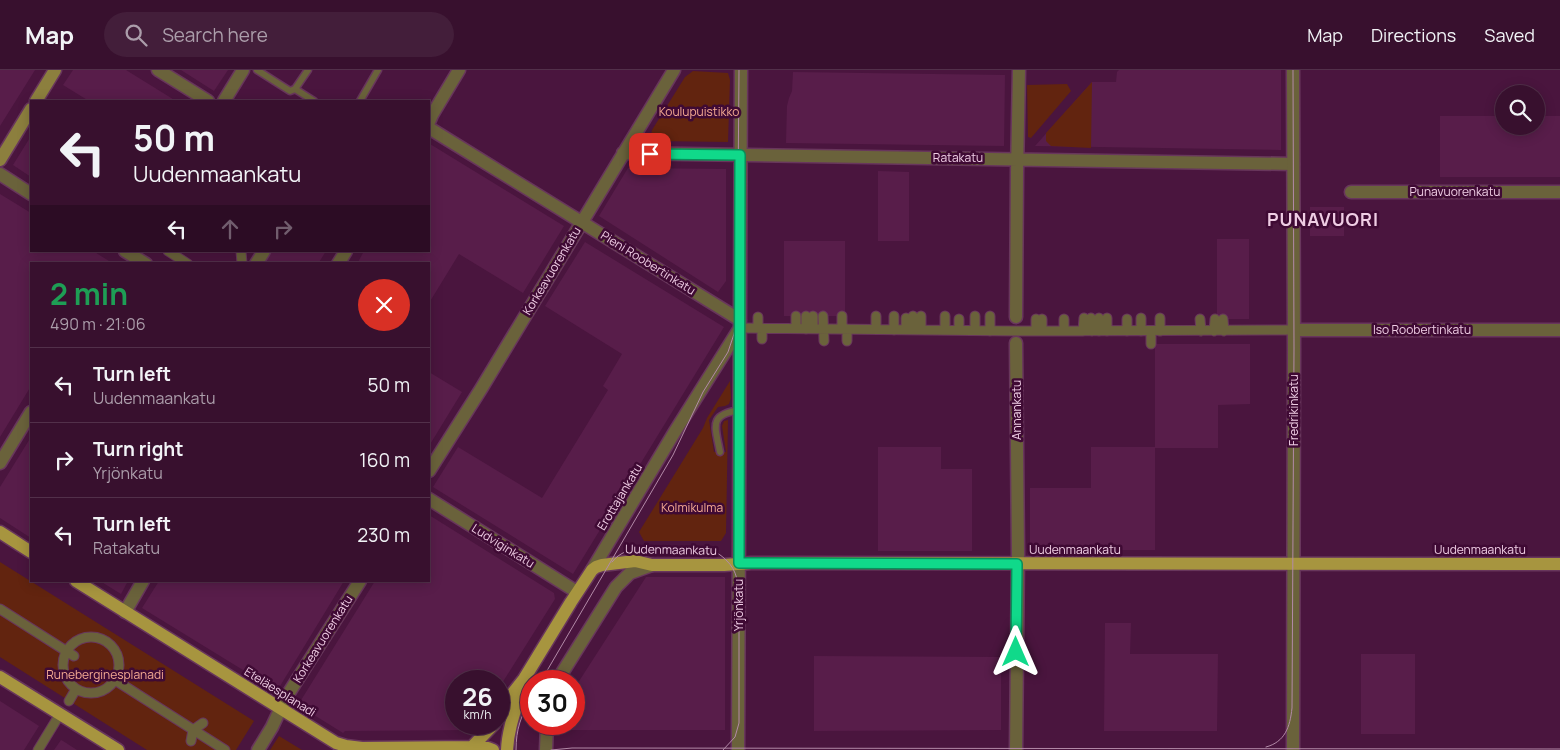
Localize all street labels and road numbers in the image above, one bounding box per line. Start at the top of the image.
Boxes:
street label: Ratakatu [933,149,983,166]
street label: Punavuorenkatu [1410,183,1500,200]
street label: Korkeavuorenkatu [518,223,585,318]
street label: Pieni Roobertinkatu [598,227,699,299]
street label: Iso Roobertinkatu [1373,321,1471,338]
street label: Fredrikinkatu [1285,374,1302,446]
street label: Annankatu [1008,380,1025,440]
street label: Erottajankatu [593,460,646,533]
street label: Ludviginkatu [469,520,538,572]
street label: Uudenmaankatu [625,540,717,559]
street label: Uudenmaankatu [1029,541,1121,558]
street label: Uudenmaankatu [1434,541,1526,558]
street label: Yrjönkatu [730,579,747,631]
street label: Korkeavuorenkatu [289,592,356,686]
street label: Eteläesplanadi [241,663,319,720]

